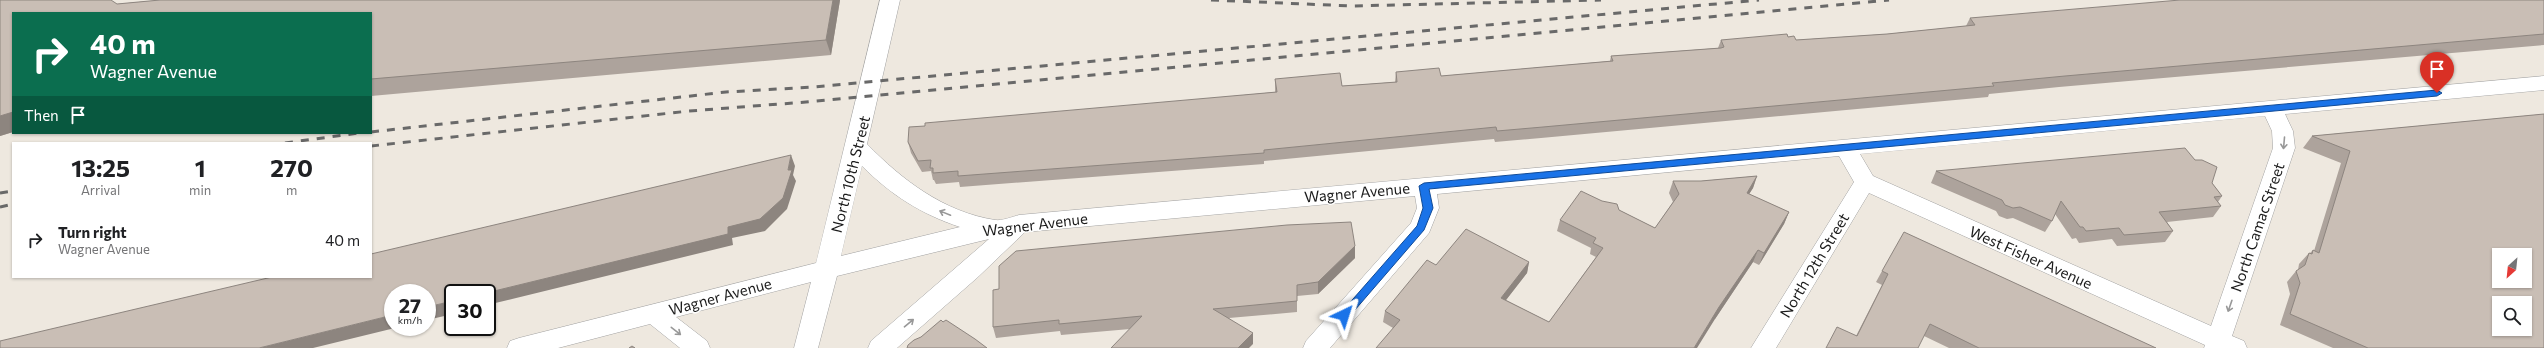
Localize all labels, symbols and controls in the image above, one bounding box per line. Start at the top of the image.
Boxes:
text: 40 m [90,26,156,60]
icon: right [24,28,76,80]
pin [2420,52,2454,93]
icon: arrive [2426,58,2448,80]
text: Wagner Avenue [90,60,217,82]
icon: arrive [67,104,89,126]
text: Then [24,106,59,124]
street label: North 10th Street [827,114,873,234]
one-way arrow [2280,136,2288,149]
text: 13:25 [71,153,130,182]
text: 1 [195,153,206,182]
text: 270 [270,153,313,182]
street label: North Camac Street [2226,160,2288,294]
street label: Wagner Avenue [1303,178,1411,206]
text: Arrival [81,182,120,198]
text: min [189,182,211,198]
text: m [286,182,297,198]
one-way arrow [939,209,951,216]
street label: Wagner Avenue [981,209,1089,239]
street label: North 12th Street [1776,210,1852,320]
street label: West Fisher Avenue [1967,222,2095,292]
text: Turn right [58,223,127,241]
icon: right [24,229,46,251]
text: 40 m [325,231,360,249]
text: Wagner Avenue [58,241,150,257]
north arrow [2492,248,2532,288]
map controls [2492,248,2532,336]
street label: Wagner Avenue [667,274,774,318]
speed limit sign: 30 [444,284,496,336]
text: 27 [399,293,421,317]
position arrow [1323,294,1365,336]
button: search [2492,296,2532,336]
one-way arrow [2226,299,2233,312]
text: km/h [398,314,422,326]
one-way arrow [904,318,915,327]
one-way arrow [670,327,681,335]

